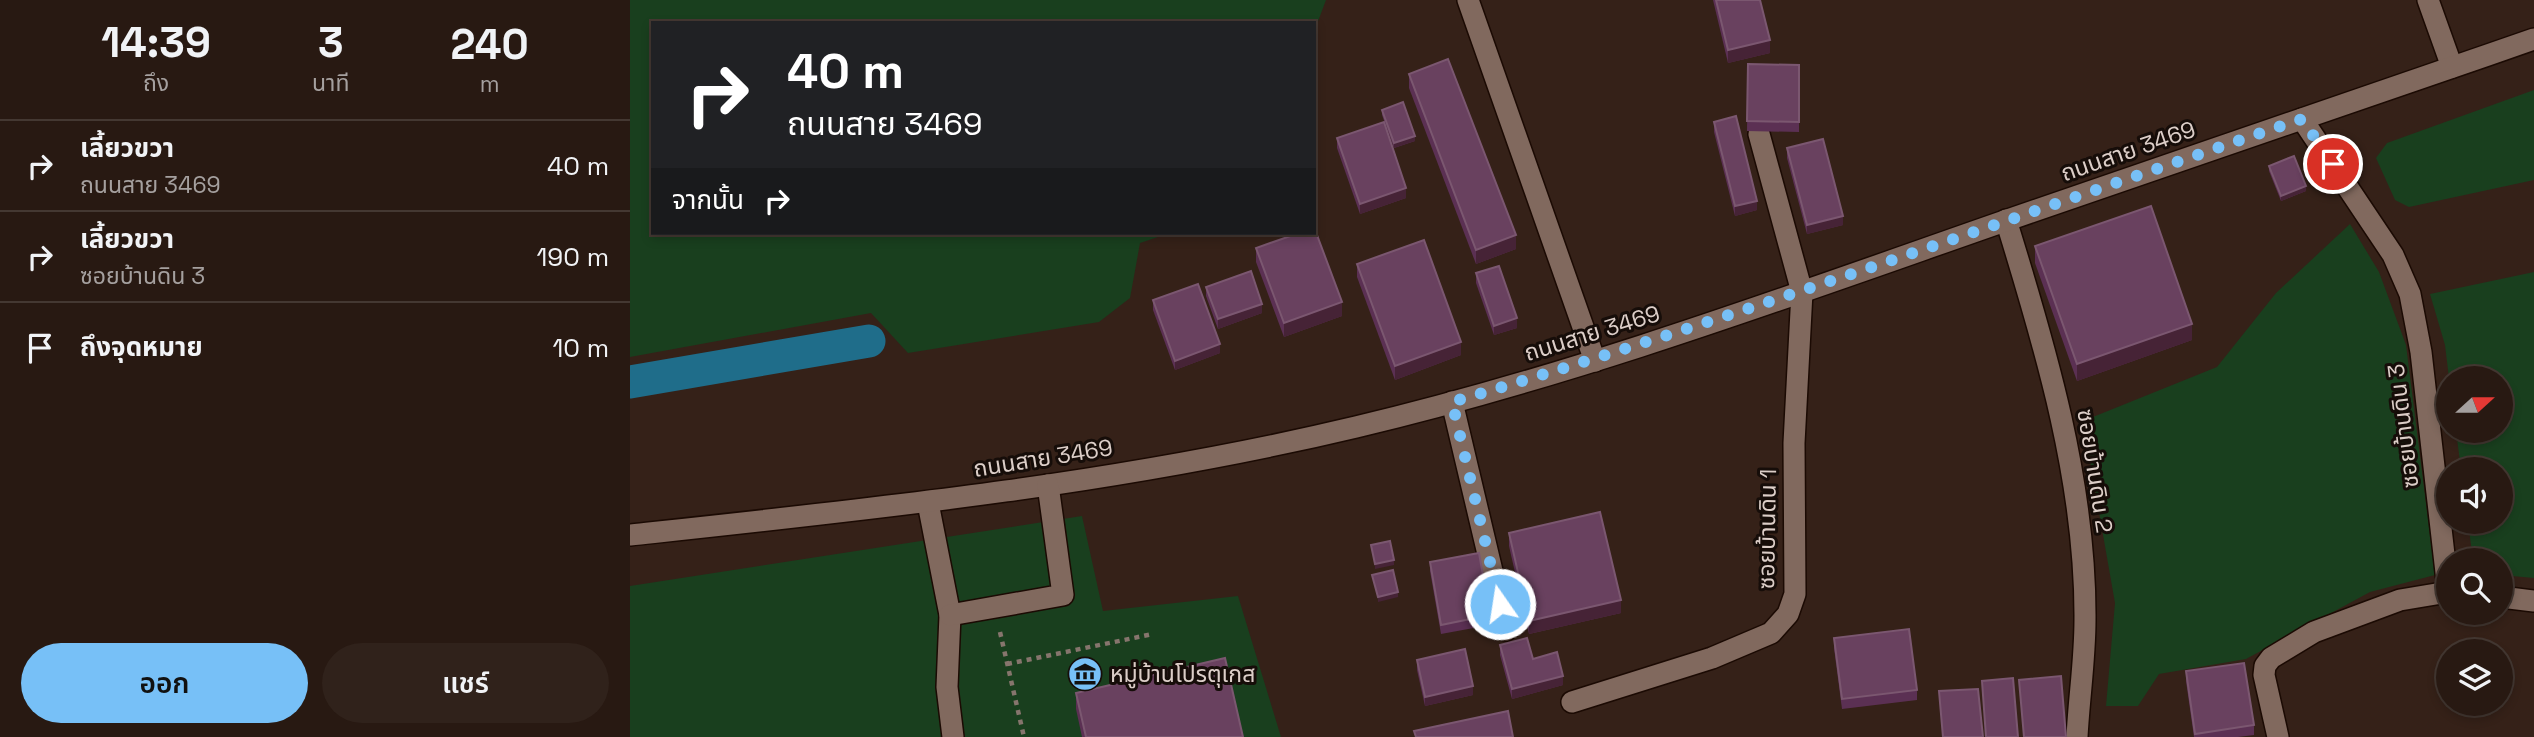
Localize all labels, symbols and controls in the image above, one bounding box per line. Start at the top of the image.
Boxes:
text: 14:39 [101,16,211,69]
text: 3 [318,16,344,69]
text: 240 [451,18,529,71]
text: 40 m [787,40,904,102]
icon: right [672,49,763,140]
text: ถึง [143,68,169,98]
text: นาที [312,68,349,98]
text: m [480,69,500,99]
text: ถนนสาย 3469 [787,104,983,144]
street label: ถนนสาย 3469 [2057,114,2199,188]
text: เลี้ยวขวา [80,131,174,165]
pin [2303,134,2363,194]
icon: arrive [2314,145,2352,183]
icon: right [21,147,59,185]
text: 40 m [547,149,609,183]
text: ถนนสาย 3469 [80,170,221,200]
icon: right [758,182,796,220]
text: จากนั้น [672,183,744,217]
text: เลี้ยวขวา [80,222,174,256]
icon: right [21,238,59,276]
text: 190 m [537,240,609,274]
text: ซอยบ้านดิน 3 [80,261,205,291]
street label: ถนนสาย 3469 [1520,298,1664,368]
icon: arrive [21,329,59,367]
text: ถึงจุดหมาย [80,330,203,364]
text: 10 m [552,331,609,365]
street label: ซอยบ้านดิน 3 [2380,362,2426,490]
north arrow [2436,366,2513,443]
map controls [2436,366,2513,716]
street label: ซอยบ้านดิน 2 [2070,407,2120,535]
street label: ถนนสาย 3469 [971,432,1115,484]
button: sound [2436,457,2513,534]
street label: ซอยบ้านดิน 1 [1751,468,1783,590]
button: search [2436,548,2513,625]
position arrow [1463,567,1537,641]
button: layers [2436,639,2513,716]
button: ออก [21,643,308,723]
button: แชร์ [322,643,609,723]
museum icon: หมู่บ้านโปรตุเกส [1066,655,1104,693]
place label: หมู่บ้านโปรตุเกส [1110,659,1255,689]

